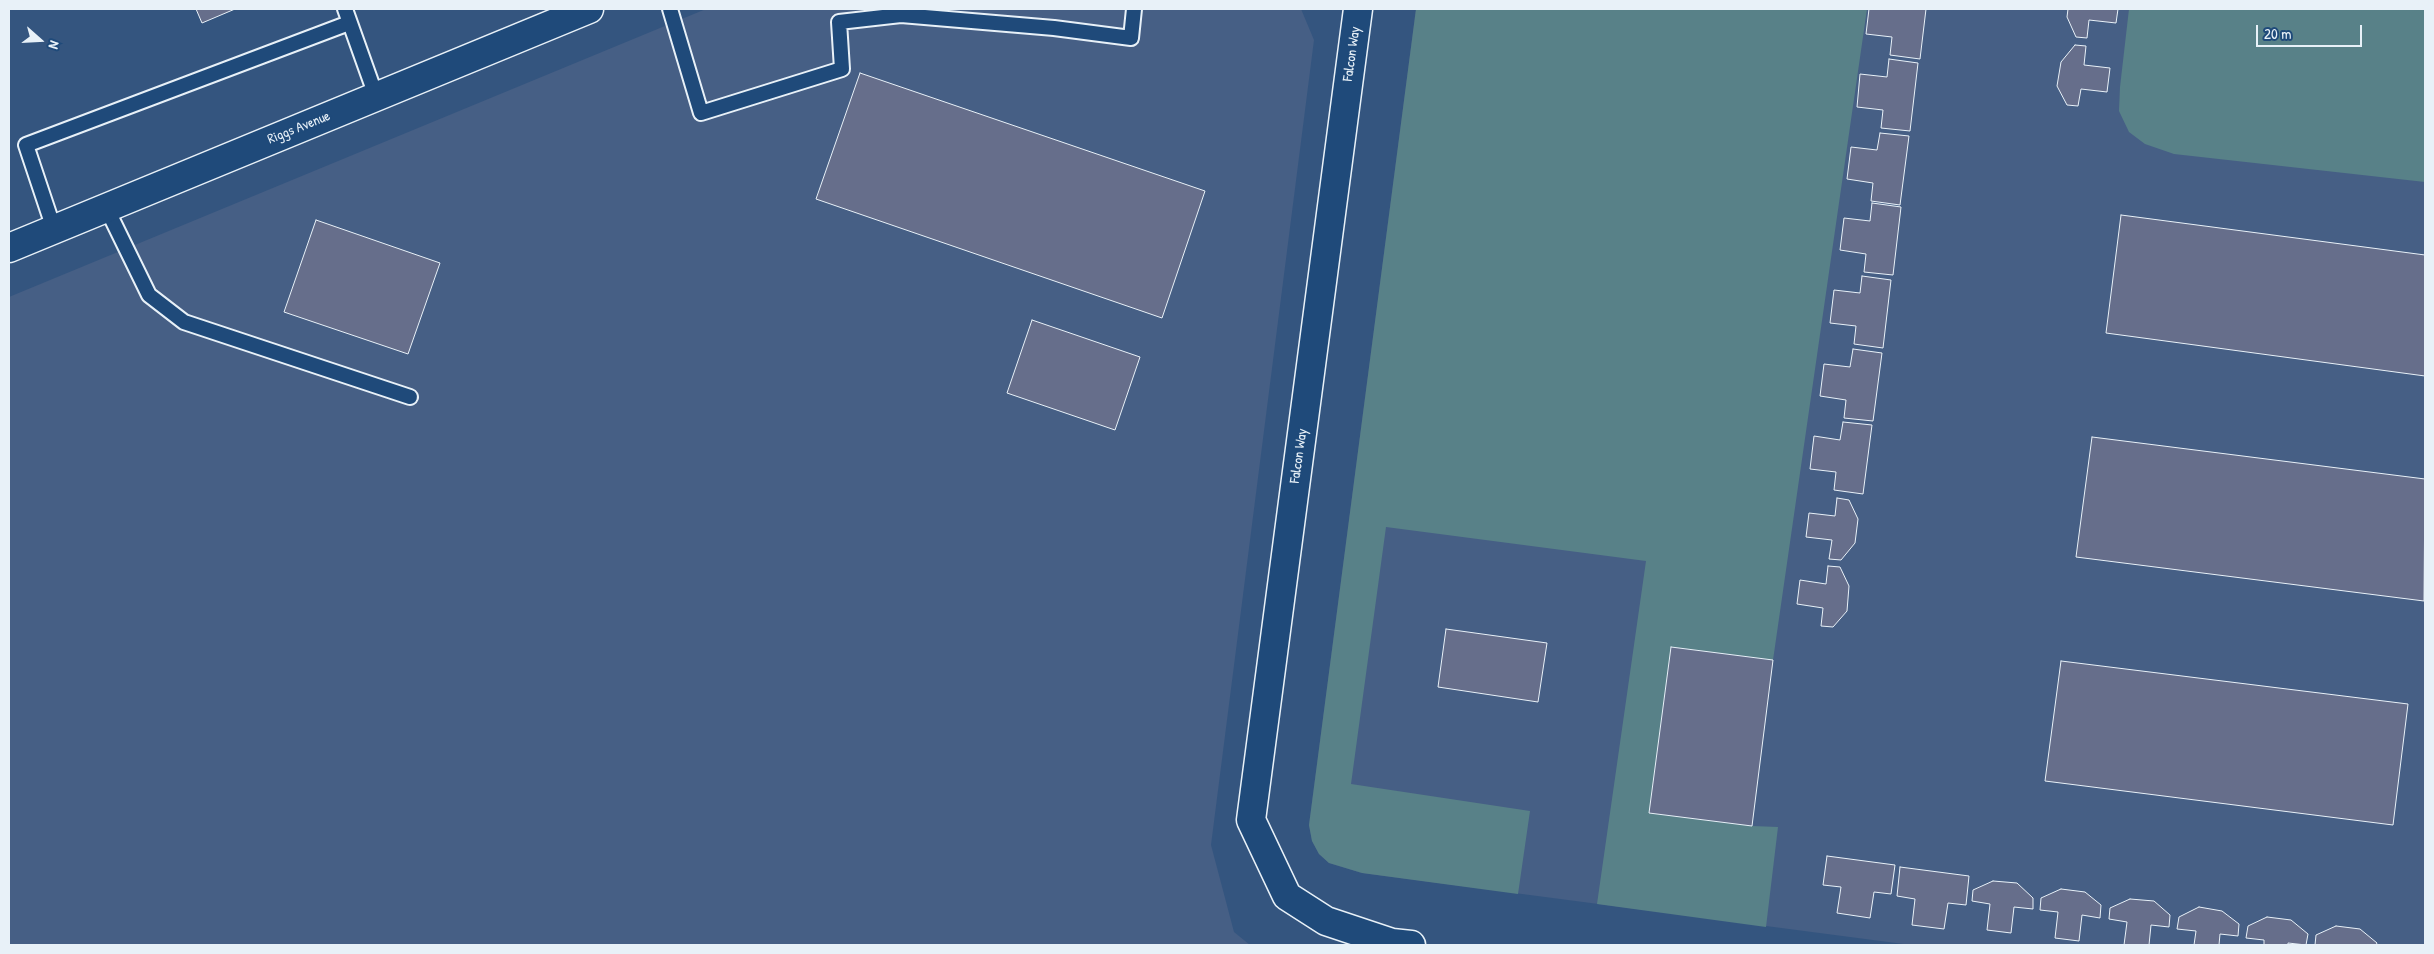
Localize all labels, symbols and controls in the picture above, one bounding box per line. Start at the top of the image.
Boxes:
north arrow [15,15,65,65]
scale bar [2259,15,2365,47]
text: 20 m [2264,23,2291,44]
street label: Falcon Way [1340,26,1364,82]
text: N [44,38,65,52]
street label: Riggs Avenue [265,108,333,148]
street label: Falcon Way [1287,428,1311,484]

